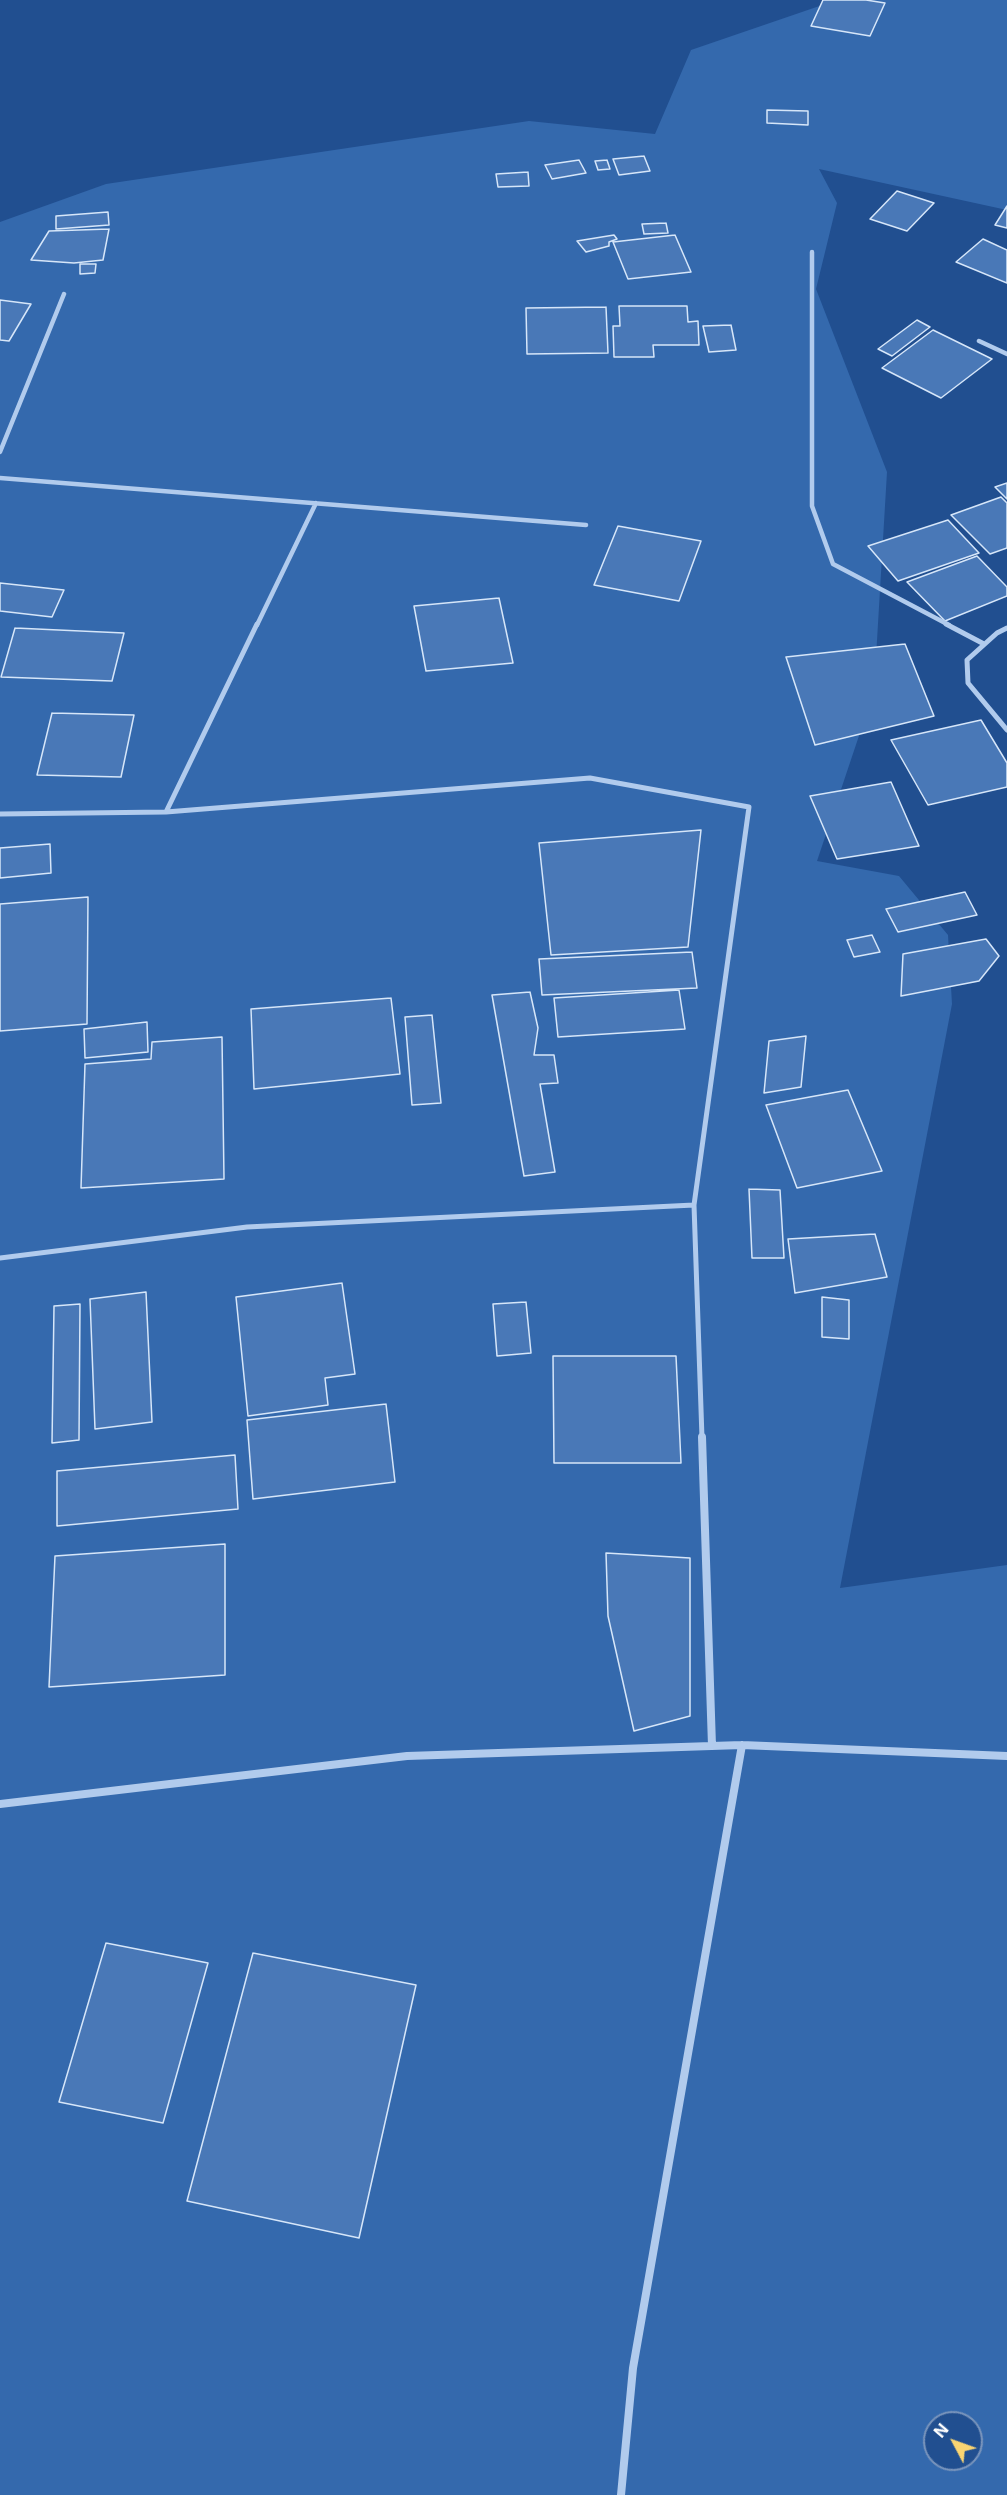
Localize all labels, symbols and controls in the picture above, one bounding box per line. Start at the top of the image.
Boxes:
north arrow [923,2411,983,2471]
text: N [929,2419,952,2442]

